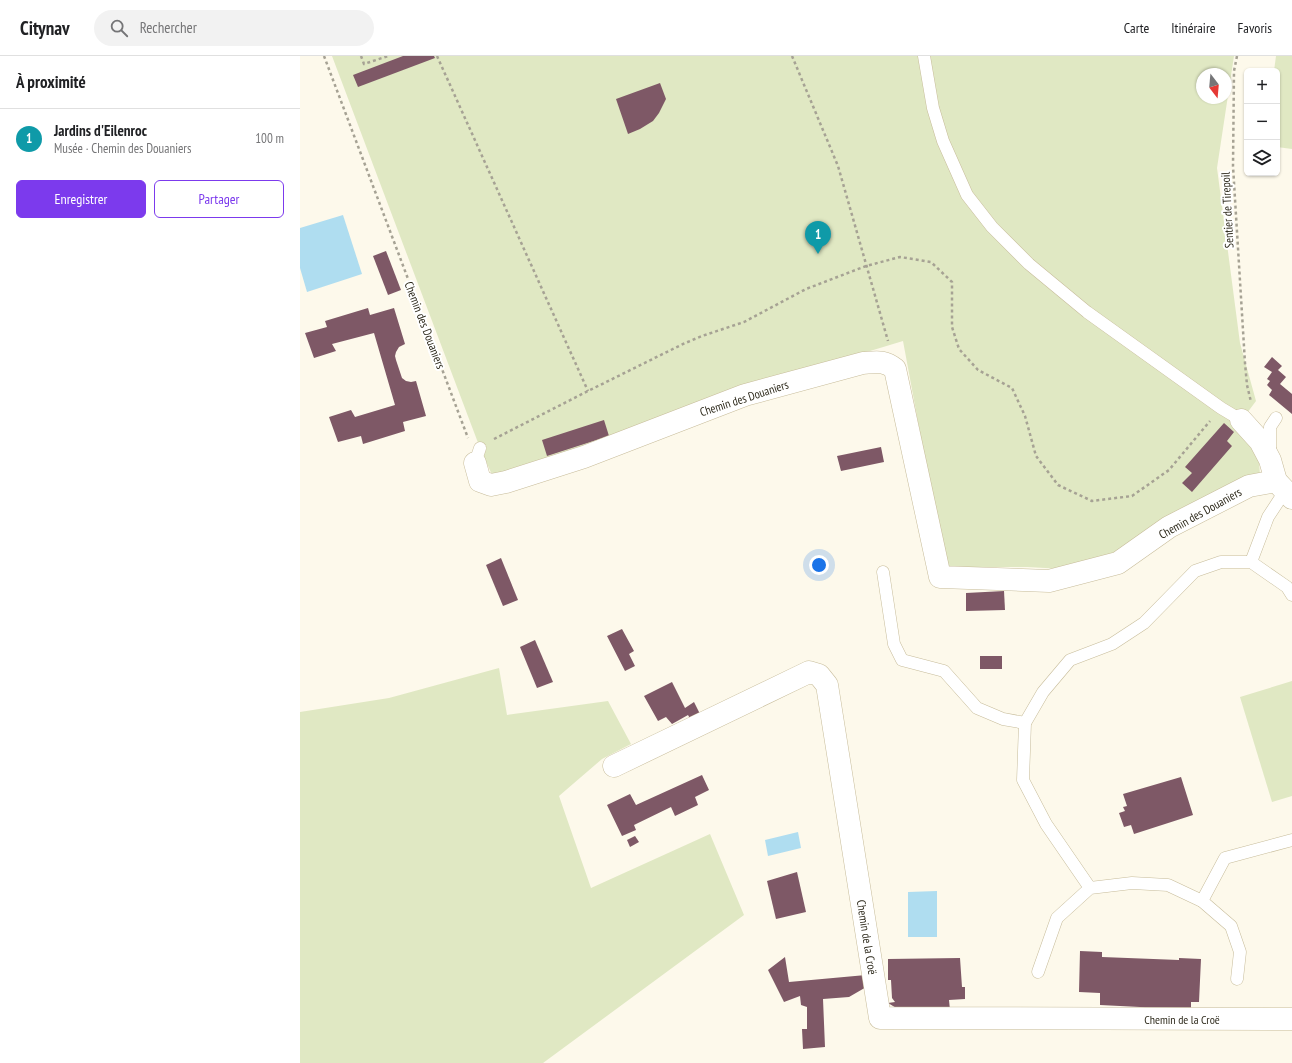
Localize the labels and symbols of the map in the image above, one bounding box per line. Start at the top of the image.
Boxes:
north arrow [1196,68,1232,104]
street label: Sentier de Tirepoil [1217,171,1236,249]
pin: 1 [805,221,831,254]
street label: Chemin des Douaniers [401,279,449,371]
street label: Chemin des Douaniers [698,377,790,419]
street label: Chemin des Douaniers [1156,484,1244,542]
your location [809,555,829,575]
street label: Chemin de la Croë [854,899,880,976]
street label: Chemin de la Croë [1144,1012,1220,1027]

